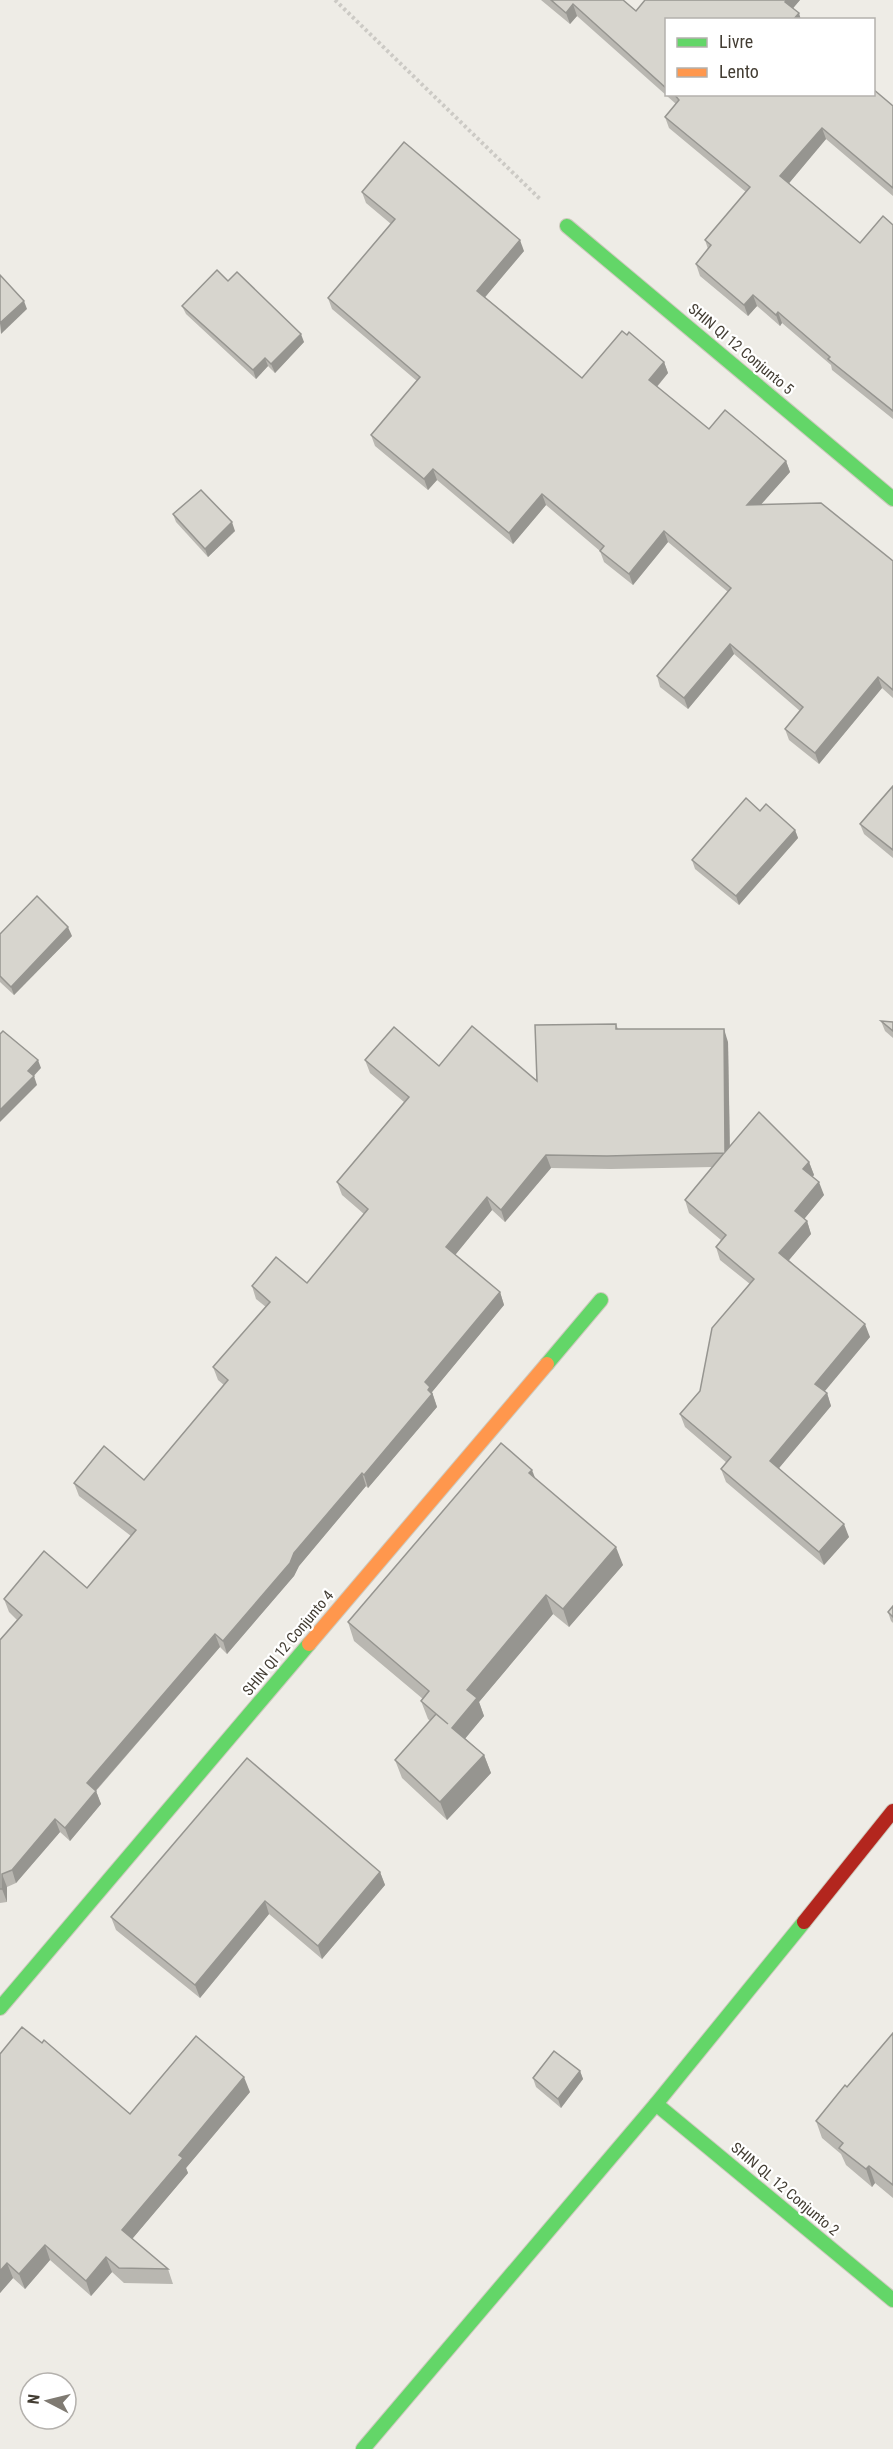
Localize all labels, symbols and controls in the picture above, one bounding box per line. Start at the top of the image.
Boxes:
legend [665,18,875,96]
text: Livre [719,31,753,52]
text: Lento [719,61,759,82]
street label: SHIN QI 12 Conjunto 5 [685,300,797,398]
street label: SHIN QI 12 Conjunto 4 [239,1587,337,1699]
street label: SHIN QL 12 Conjunto 2 [727,2139,843,2239]
north arrow [18,2371,78,2431]
text: N [24,2393,44,2405]

